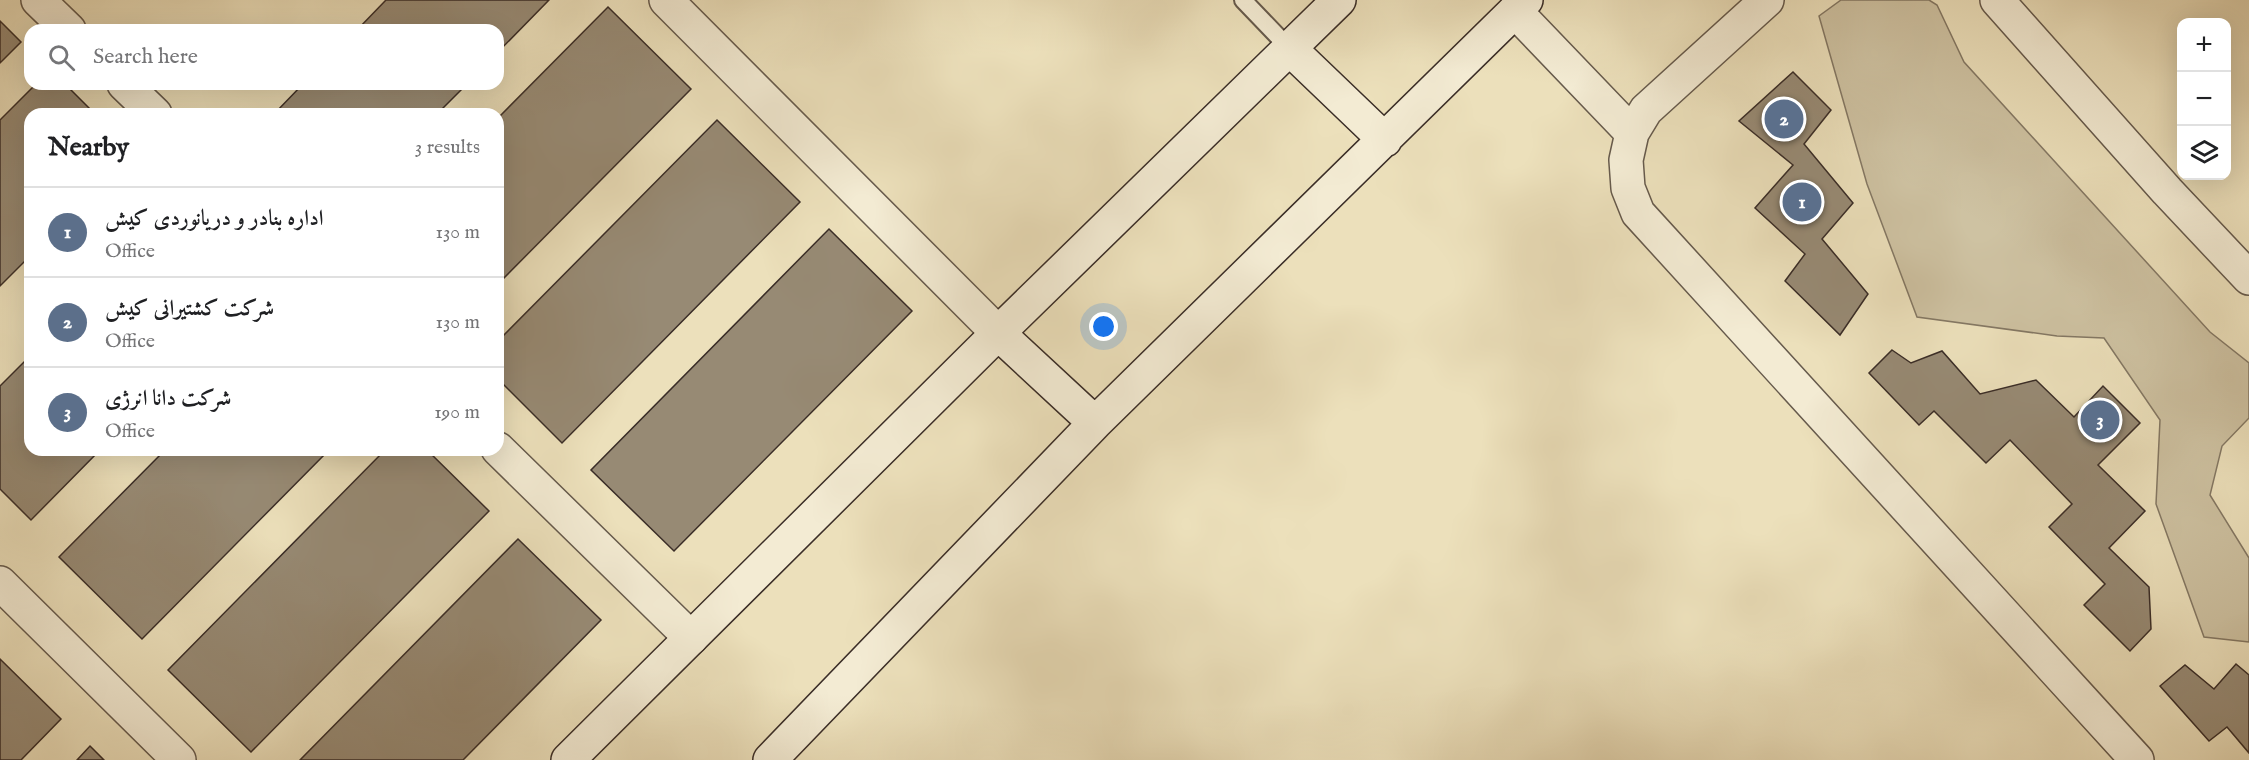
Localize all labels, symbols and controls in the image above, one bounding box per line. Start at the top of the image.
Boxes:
map controls [2177,18,2231,180]
button: + [2177,18,2231,72]
search box [24,24,504,90]
icon: search [45,41,78,74]
text: Search here [93,43,198,71]
button: − [2177,72,2231,126]
pin: 2 [1764,96,1804,142]
button: layers [2177,126,2231,180]
text: Nearby [48,131,129,164]
text: 3 results [415,135,480,160]
pin: 1 [1782,180,1822,224]
text: اداره بنادر و دریانوردی کیش [105,205,324,233]
text: 1 [64,220,71,245]
text: 130 m [435,220,480,245]
text: Office [105,239,155,264]
text: شرکت کشتیرانی کیش [105,295,274,323]
text: 2 [63,310,72,335]
text: 130 m [435,310,480,335]
your location [1089,312,1118,341]
text: Office [105,329,155,354]
text: شرکت دانا انرژی [105,385,231,413]
pin: 3 [2080,398,2120,442]
text: 3 [64,400,71,425]
text: 190 m [434,400,480,425]
text: Office [105,419,155,444]

